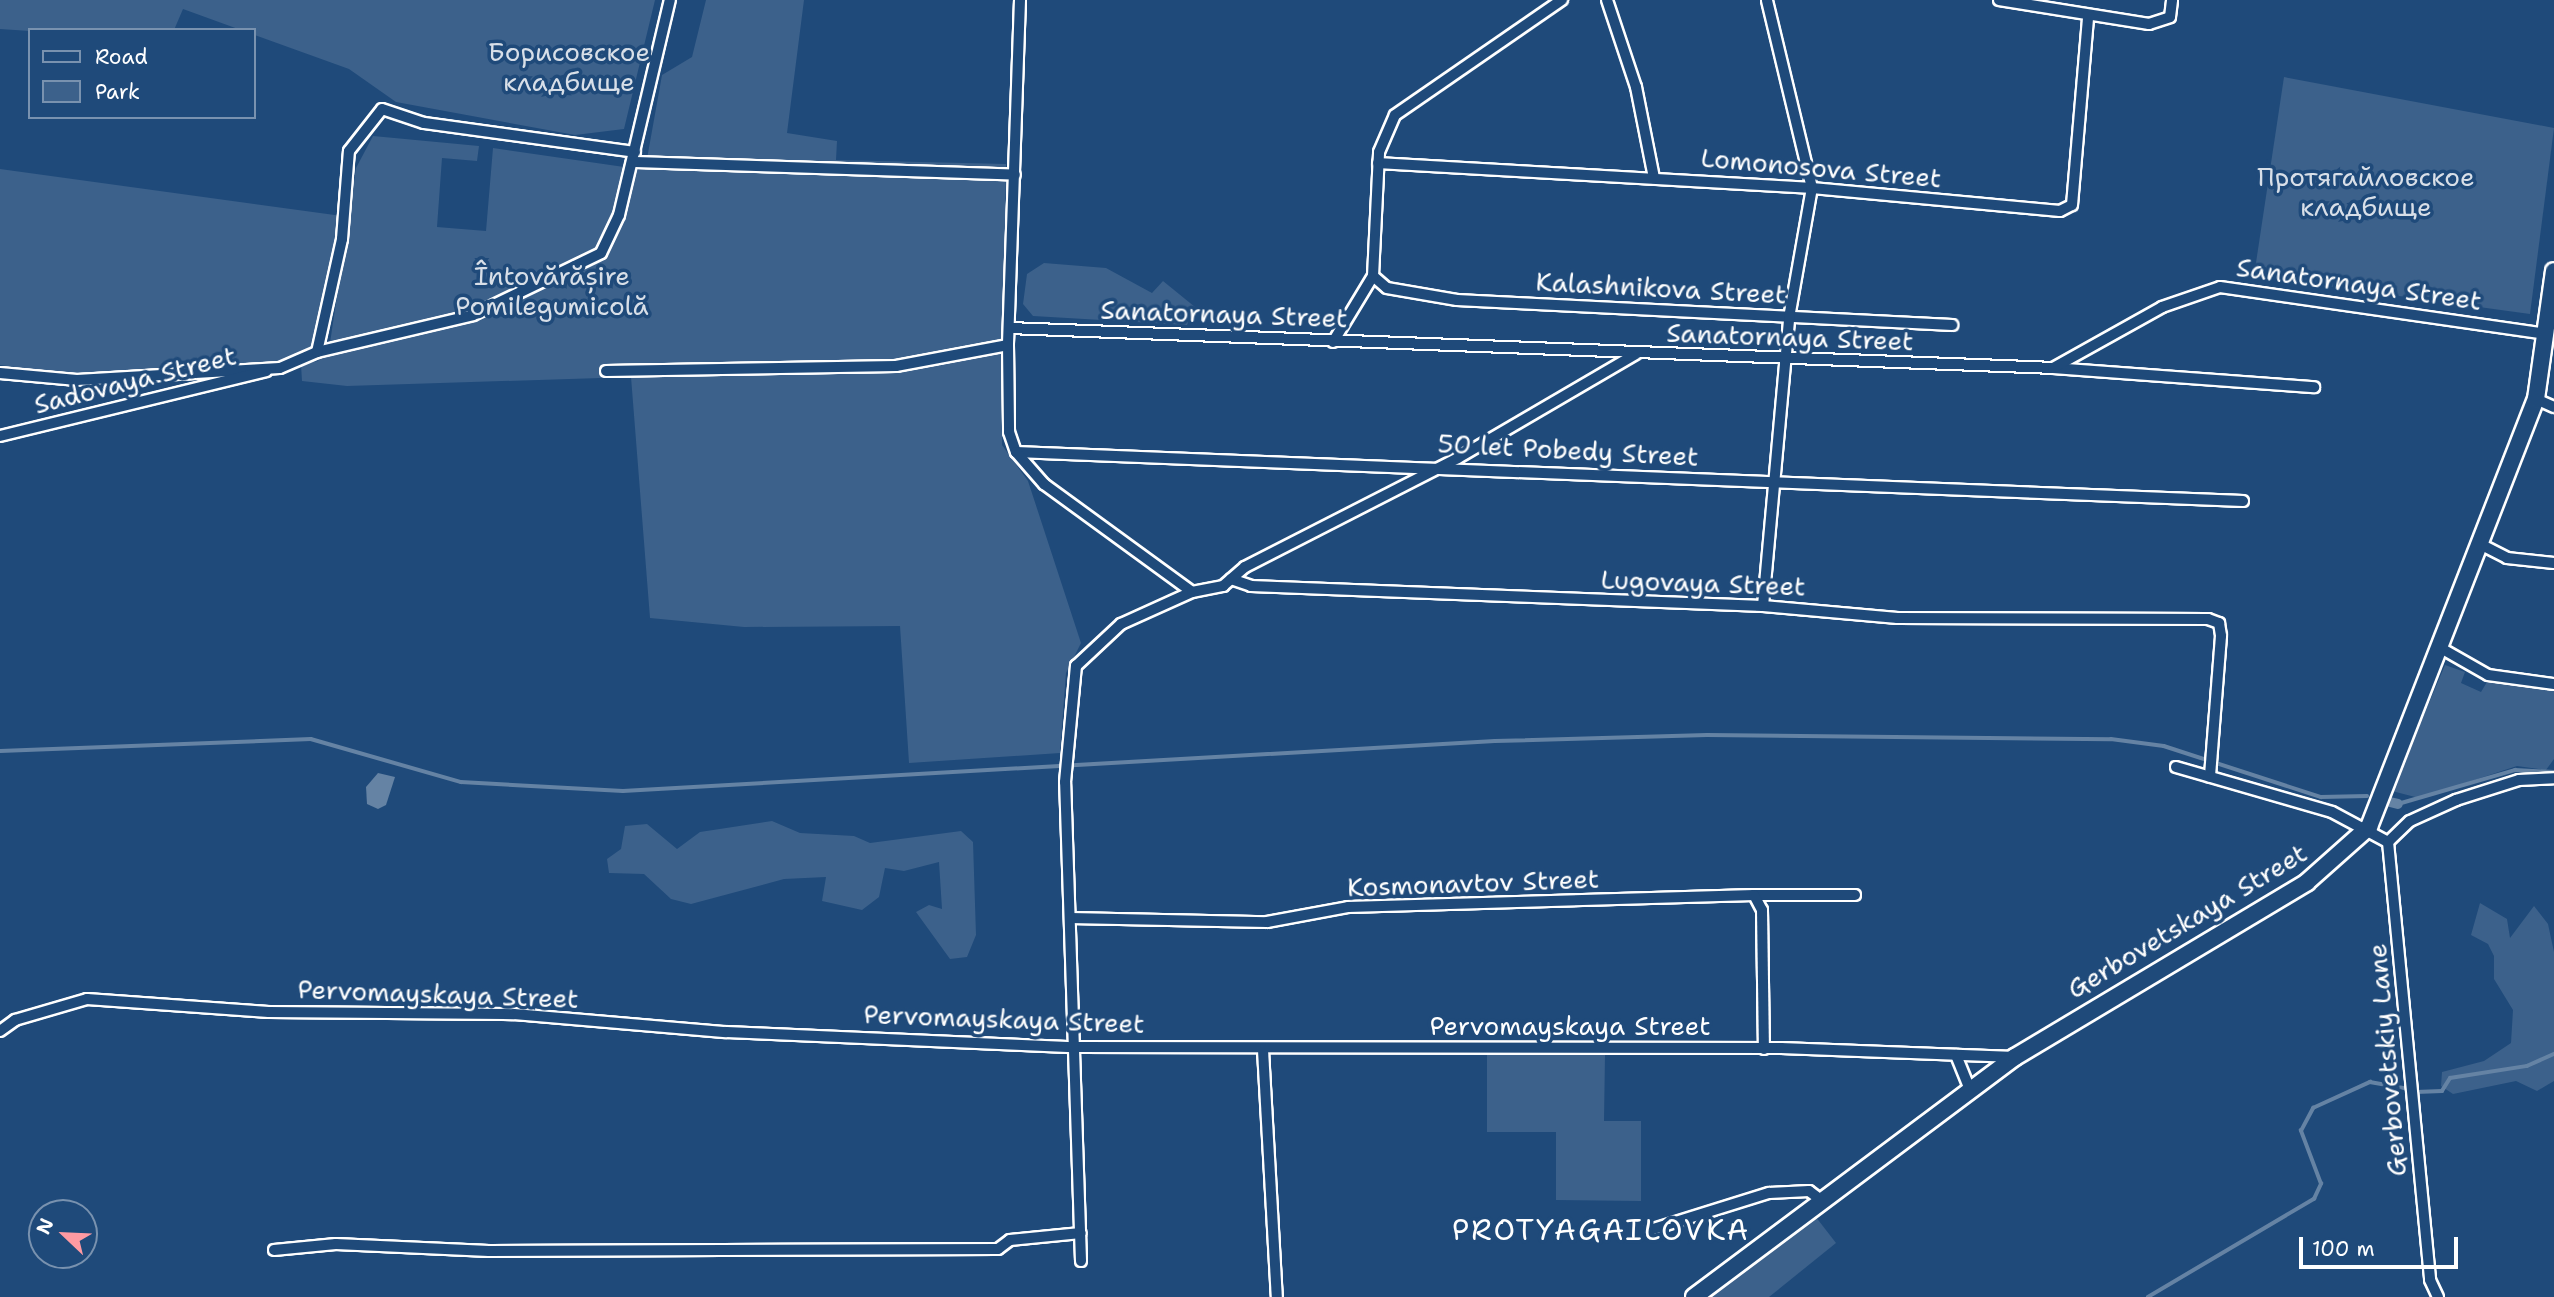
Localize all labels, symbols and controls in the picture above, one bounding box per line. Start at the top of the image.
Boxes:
legend [28,28,256,119]
park label: Борисовское кладбище [488,36,650,98]
text: Road [95,43,148,71]
text: Park [95,78,140,106]
street label: Lomonosova Street [1699,142,1943,194]
park label: Протягайловское кладбище [2257,161,2475,222]
street label: Sanatornaya Street [2234,251,2484,317]
park label: Întovărășire Pomilegumicolă [455,260,649,322]
street label: Kalashnikova Street [1535,266,1787,310]
street label: Sanatornaya Street [1100,294,1348,334]
street label: Sanatornaya Street [1666,317,1914,357]
street label: Sadovaya Street [31,340,239,420]
street label: 50 let Pobedy Street [1437,428,1699,472]
street label: Lugovaya Street [1600,564,1806,602]
street label: Gerbovetskaya Street [2062,837,2312,1005]
street label: Kosmonavtov Street [1347,863,1599,903]
street label: Gerbovetskiy Lane [2361,942,2413,1178]
street label: Pervomayskaya Street [297,974,579,1014]
street label: Pervomayskaya Street [863,999,1145,1039]
street label: Pervomayskaya Street [1429,1010,1711,1042]
north arrow [28,1199,98,1269]
district label: PROTYAGAILOVKA [1453,1212,1749,1248]
text: N [31,1215,59,1238]
scale bar [2302,1224,2461,1268]
text: 100 m [2312,1235,2375,1263]

